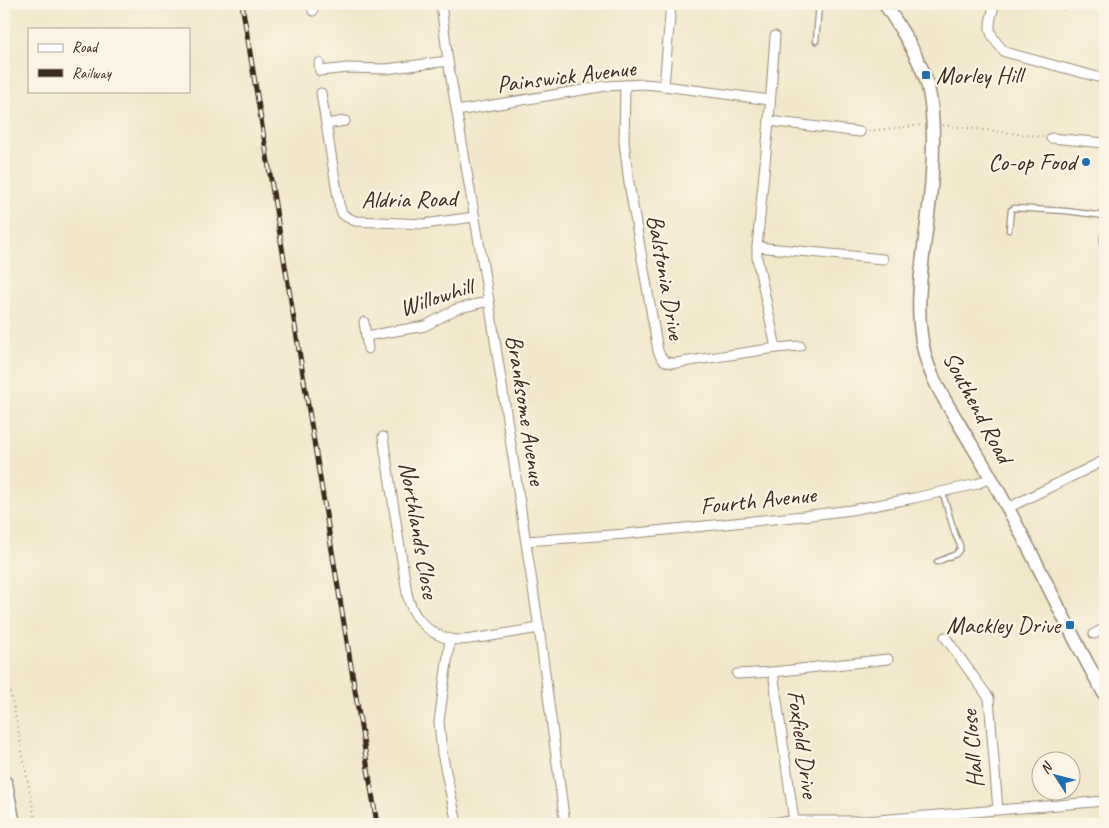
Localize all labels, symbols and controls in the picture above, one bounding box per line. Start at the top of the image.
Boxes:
legend [28,28,190,92]
text: Road [72,38,99,57]
street label: Painswick Avenue [495,52,639,99]
place label: Morley Hill [936,60,1026,90]
text: Railway [72,64,113,83]
marker: Morley Hill [920,69,932,81]
place label: Co-op Food [988,147,1080,177]
marker: Co-op Food [1080,156,1092,168]
street label: Aldria Road [361,183,460,215]
street label: Balstonia Drive [640,212,692,344]
street label: Willowhill [396,270,480,323]
street label: Branksome Avenue [499,333,553,489]
street label: Southend Road [936,346,1021,471]
street label: Northlands Close [392,459,446,603]
street label: Fourth Avenue [699,479,820,521]
place label: Mackley Drive [946,610,1062,640]
marker: Mackley Drive [1064,619,1076,631]
street label: Foxfield Drive [781,688,826,802]
street label: Hall Close [953,707,990,789]
north arrow [1032,750,1082,800]
text: N [1036,758,1057,777]

